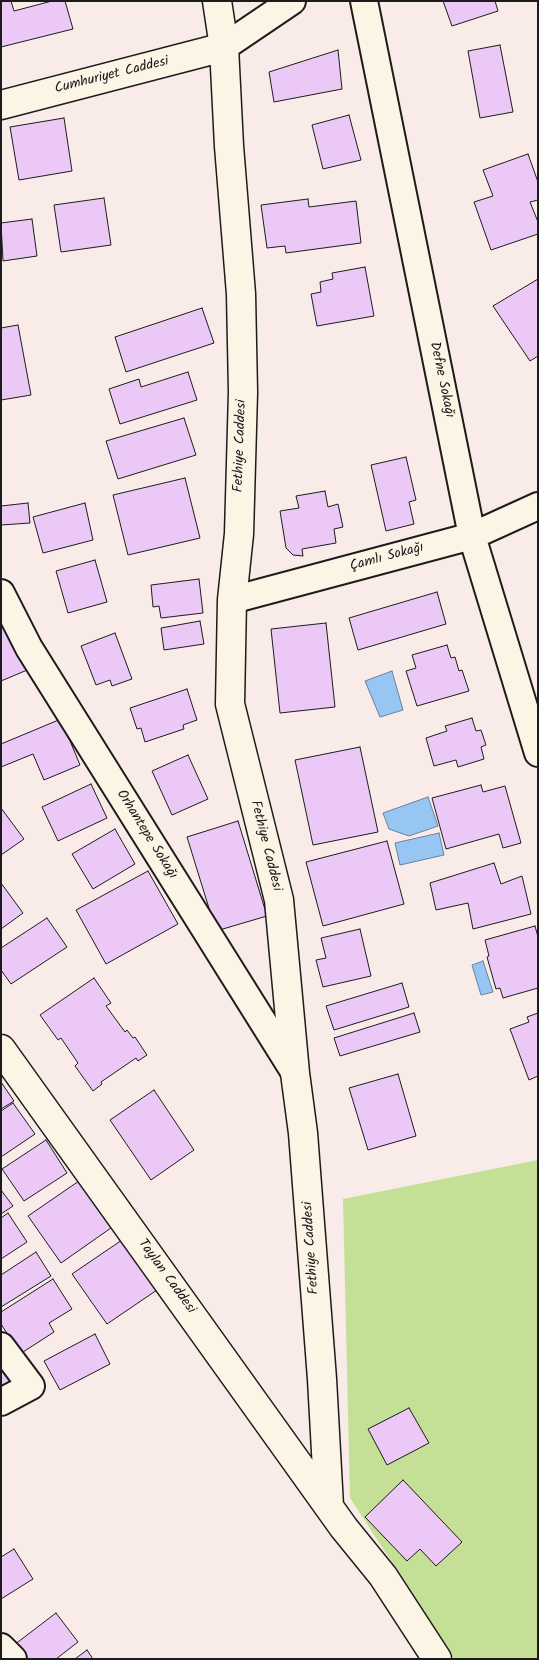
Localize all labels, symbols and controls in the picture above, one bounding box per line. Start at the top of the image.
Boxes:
street label: Cumhuriyet Caddesi [53,54,171,98]
street label: Defne Sokağı [425,341,457,419]
street label: Fethiye Caddesi [231,399,251,493]
street label: Çamlı Sokağı [348,540,426,576]
street label: Orhantepe Sokağı [112,787,180,883]
street label: Fethiye Caddesi [246,799,284,893]
street label: Fethiye Caddesi [300,1201,324,1295]
street label: Taylan Caddesi [133,1236,199,1318]

